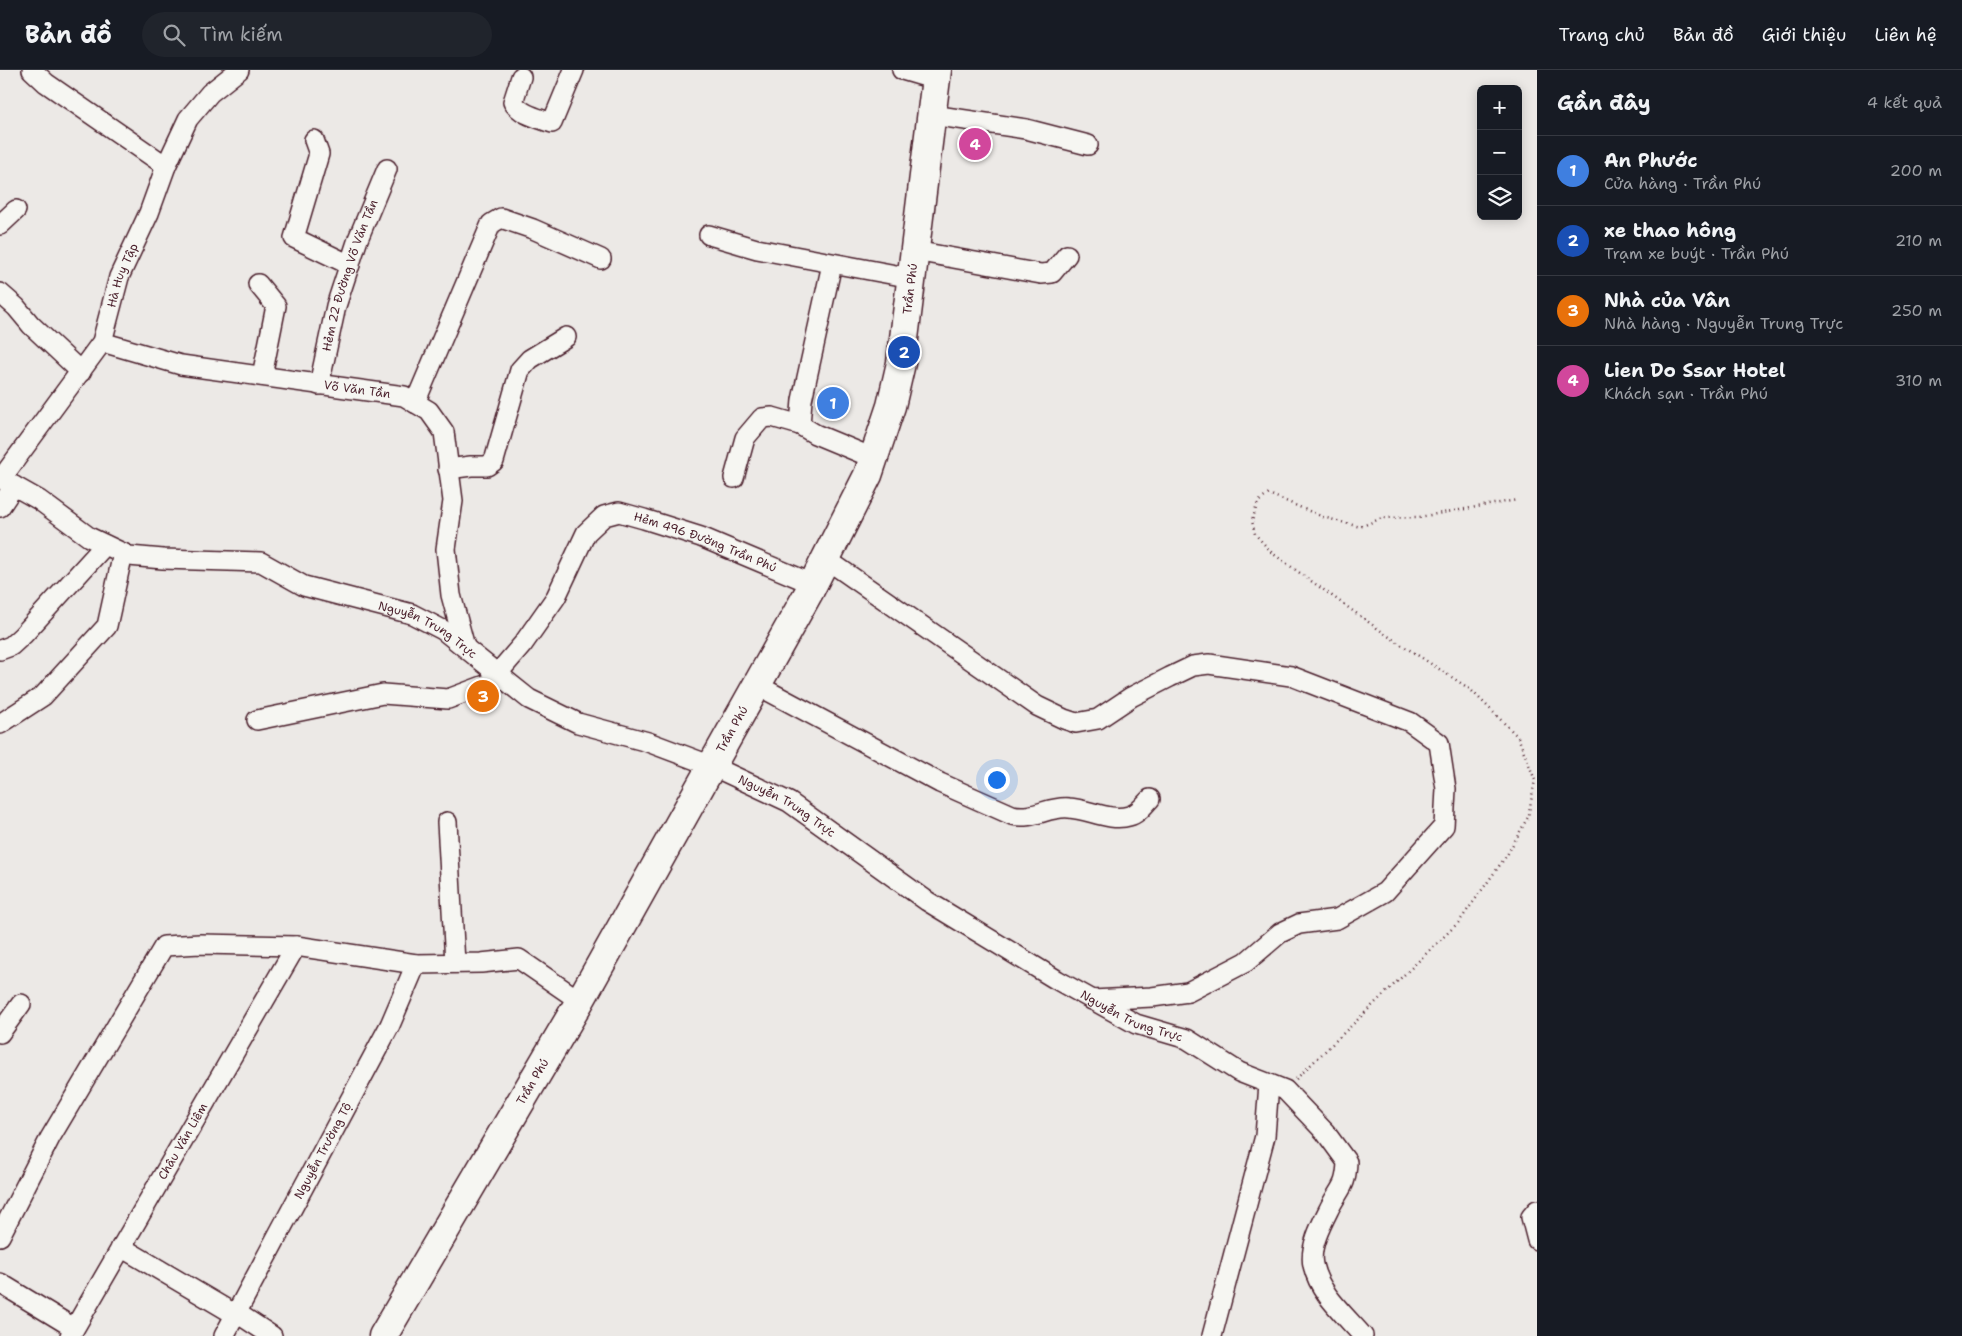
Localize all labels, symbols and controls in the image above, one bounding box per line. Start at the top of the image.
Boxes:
search box [142,12,492,57]
text: Bản đồ [25,19,112,51]
icon: search [160,21,188,49]
text: Tìm kiếm [200,22,283,47]
text: Trang chủ [1559,23,1645,47]
text: Bản đồ [1673,23,1734,47]
text: Giới thiệu [1762,23,1846,47]
text: Liên hệ [1874,23,1937,47]
map controls [1477,85,1522,220]
button: + [1477,85,1522,130]
text: Gần đây [1557,89,1651,117]
text: 4 kết quả [1867,92,1942,113]
pin: 4 [959,125,991,163]
button: − [1477,130,1522,175]
text: An Phước [1604,148,1698,173]
text: 1 [1569,160,1577,181]
text: 200 m [1890,160,1942,181]
text: Cửa hàng · Trần Phú [1604,173,1761,194]
button: layers [1477,175,1522,220]
street label: Hẻm 22 Đường Võ Văn Tần [318,197,382,353]
text: xe thao hông [1604,218,1736,243]
text: 2 [1567,230,1579,251]
text: 210 m [1895,230,1942,251]
street label: Hà Huy Tập [103,240,142,309]
text: Trạm xe buýt · Trần Phú [1604,243,1789,264]
street label: Trần Phú [899,262,921,315]
text: Nhà của Vân [1604,288,1730,313]
text: 3 [1567,300,1579,321]
text: 250 m [1891,300,1942,321]
text: Nhà hàng · Nguyễn Trung Trực [1604,313,1843,334]
pin: 2 [888,333,920,371]
text: Lien Do Ssar Hotel [1604,358,1786,383]
text: 4 [1567,370,1579,391]
text: 310 m [1895,370,1942,391]
street label: Võ Văn Tần [323,377,391,402]
text: Khách sạn · Trần Phú [1604,383,1768,404]
pin: 1 [817,384,849,422]
street label: Hẻm 496 Đường Trần Phú [632,509,779,576]
street label: Nguyễn Trung Trực [377,598,480,662]
pin: 3 [467,677,499,715]
street label: Trần Phú [713,703,752,756]
your location [984,767,1010,793]
street label: Nguyễn Trung Trực [736,771,839,841]
street label: Nguyễn Trung Trực [1077,987,1184,1045]
street label: Trần Phú [513,1056,552,1108]
street label: Châu Văn Liêm [154,1100,211,1183]
street label: Nguyễn Trường Tộ [291,1100,355,1202]

